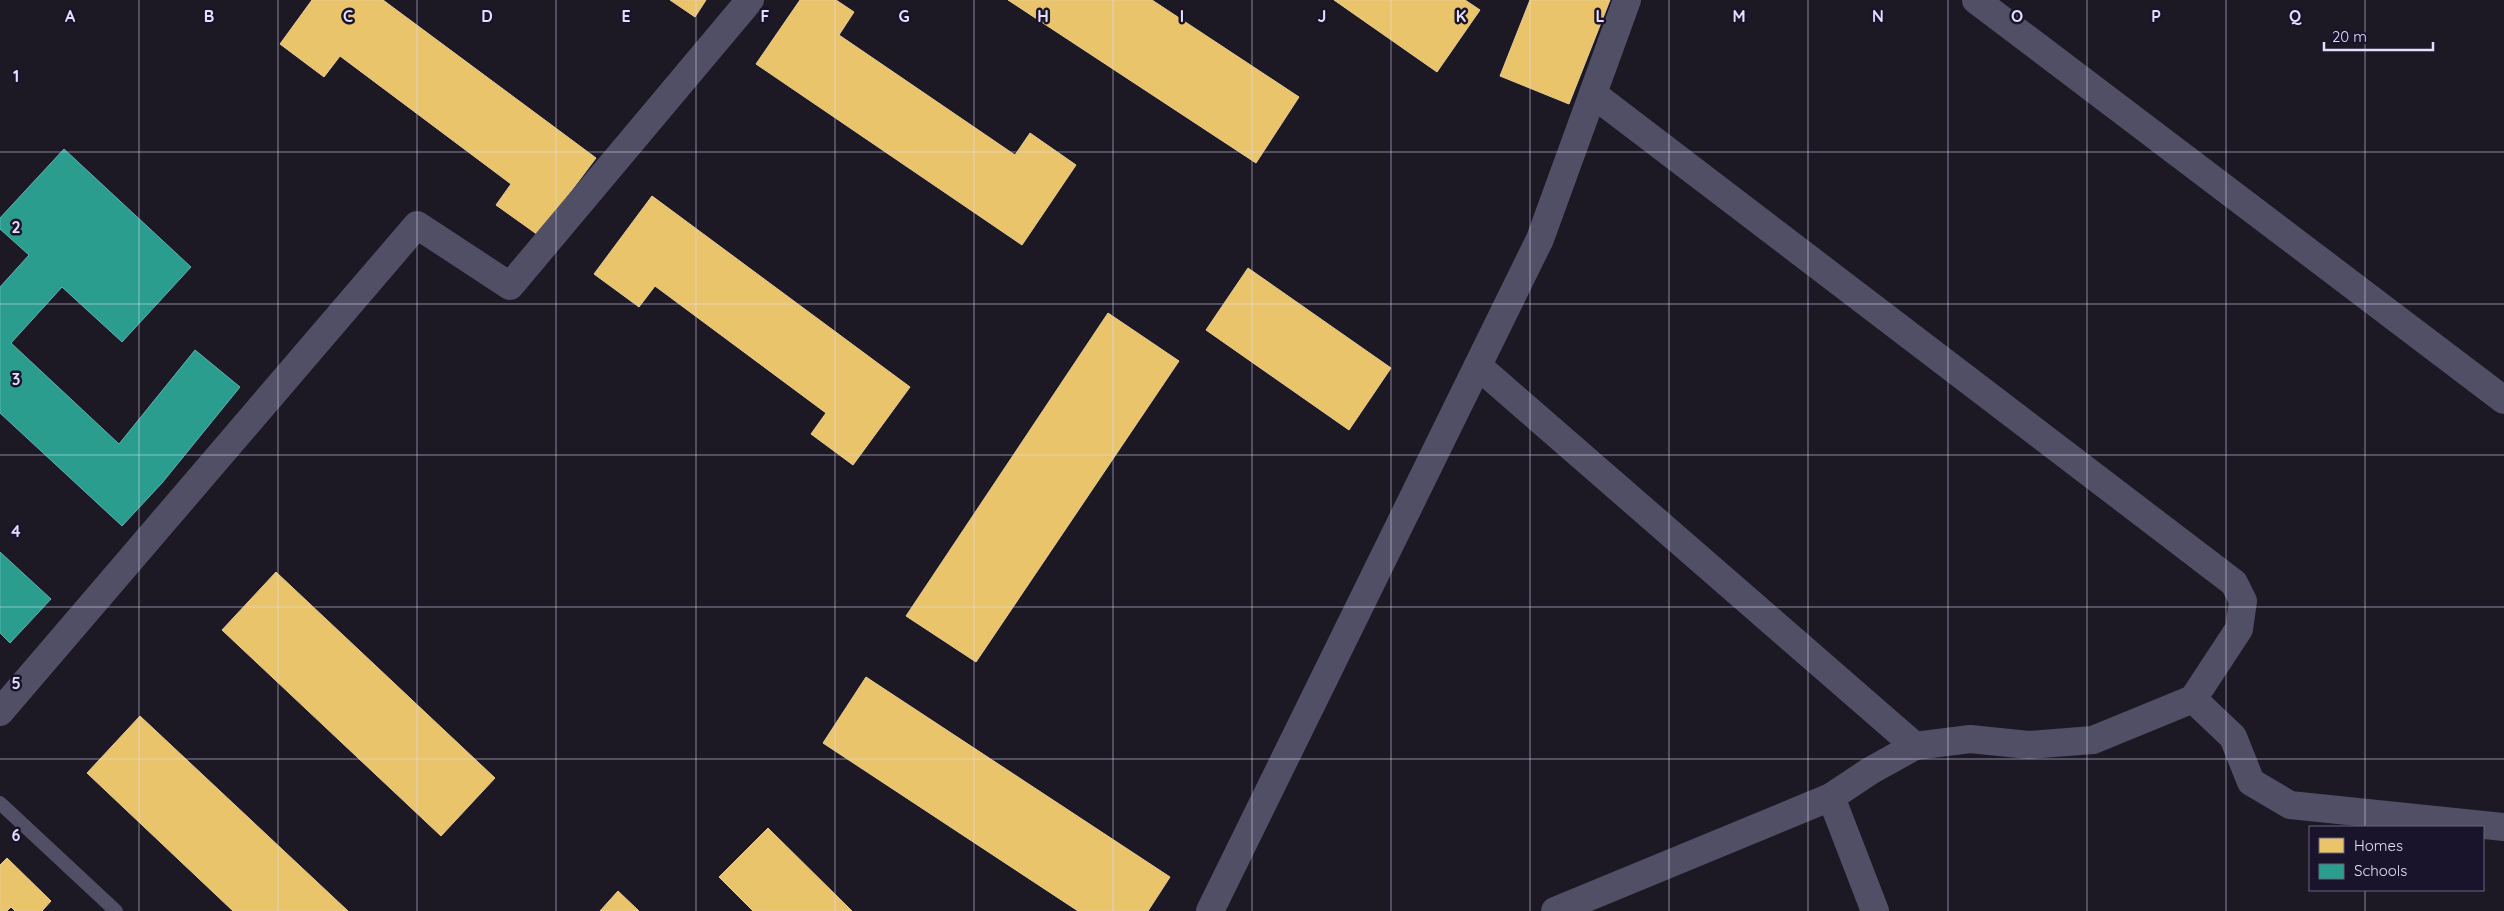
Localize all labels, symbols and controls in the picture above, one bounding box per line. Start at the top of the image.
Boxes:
text: A [65,6,76,26]
text: B [204,6,214,26]
text: C [343,6,353,26]
text: D [481,6,493,26]
text: E [621,6,631,26]
text: F [761,6,770,26]
text: G [898,6,910,26]
text: H [1037,6,1049,26]
text: I [1180,6,1184,26]
text: J [1318,6,1326,26]
text: K [1456,6,1466,26]
text: L [1596,6,1605,26]
text: M [1732,6,1746,26]
text: N [1872,6,1884,26]
text: O [2011,6,2023,26]
text: P [2151,6,2161,26]
text: Q [2289,6,2302,26]
scale bar [2324,20,2433,52]
text: 20 m [2332,27,2367,46]
text: 1 [13,66,19,86]
text: 2 [11,217,21,237]
text: 3 [12,369,20,389]
text: 4 [11,521,21,541]
text: 5 [11,673,21,693]
text: 6 [12,825,21,845]
legend [2309,826,2484,891]
text: Homes [2354,836,2403,855]
text: Schools [2354,861,2407,880]

